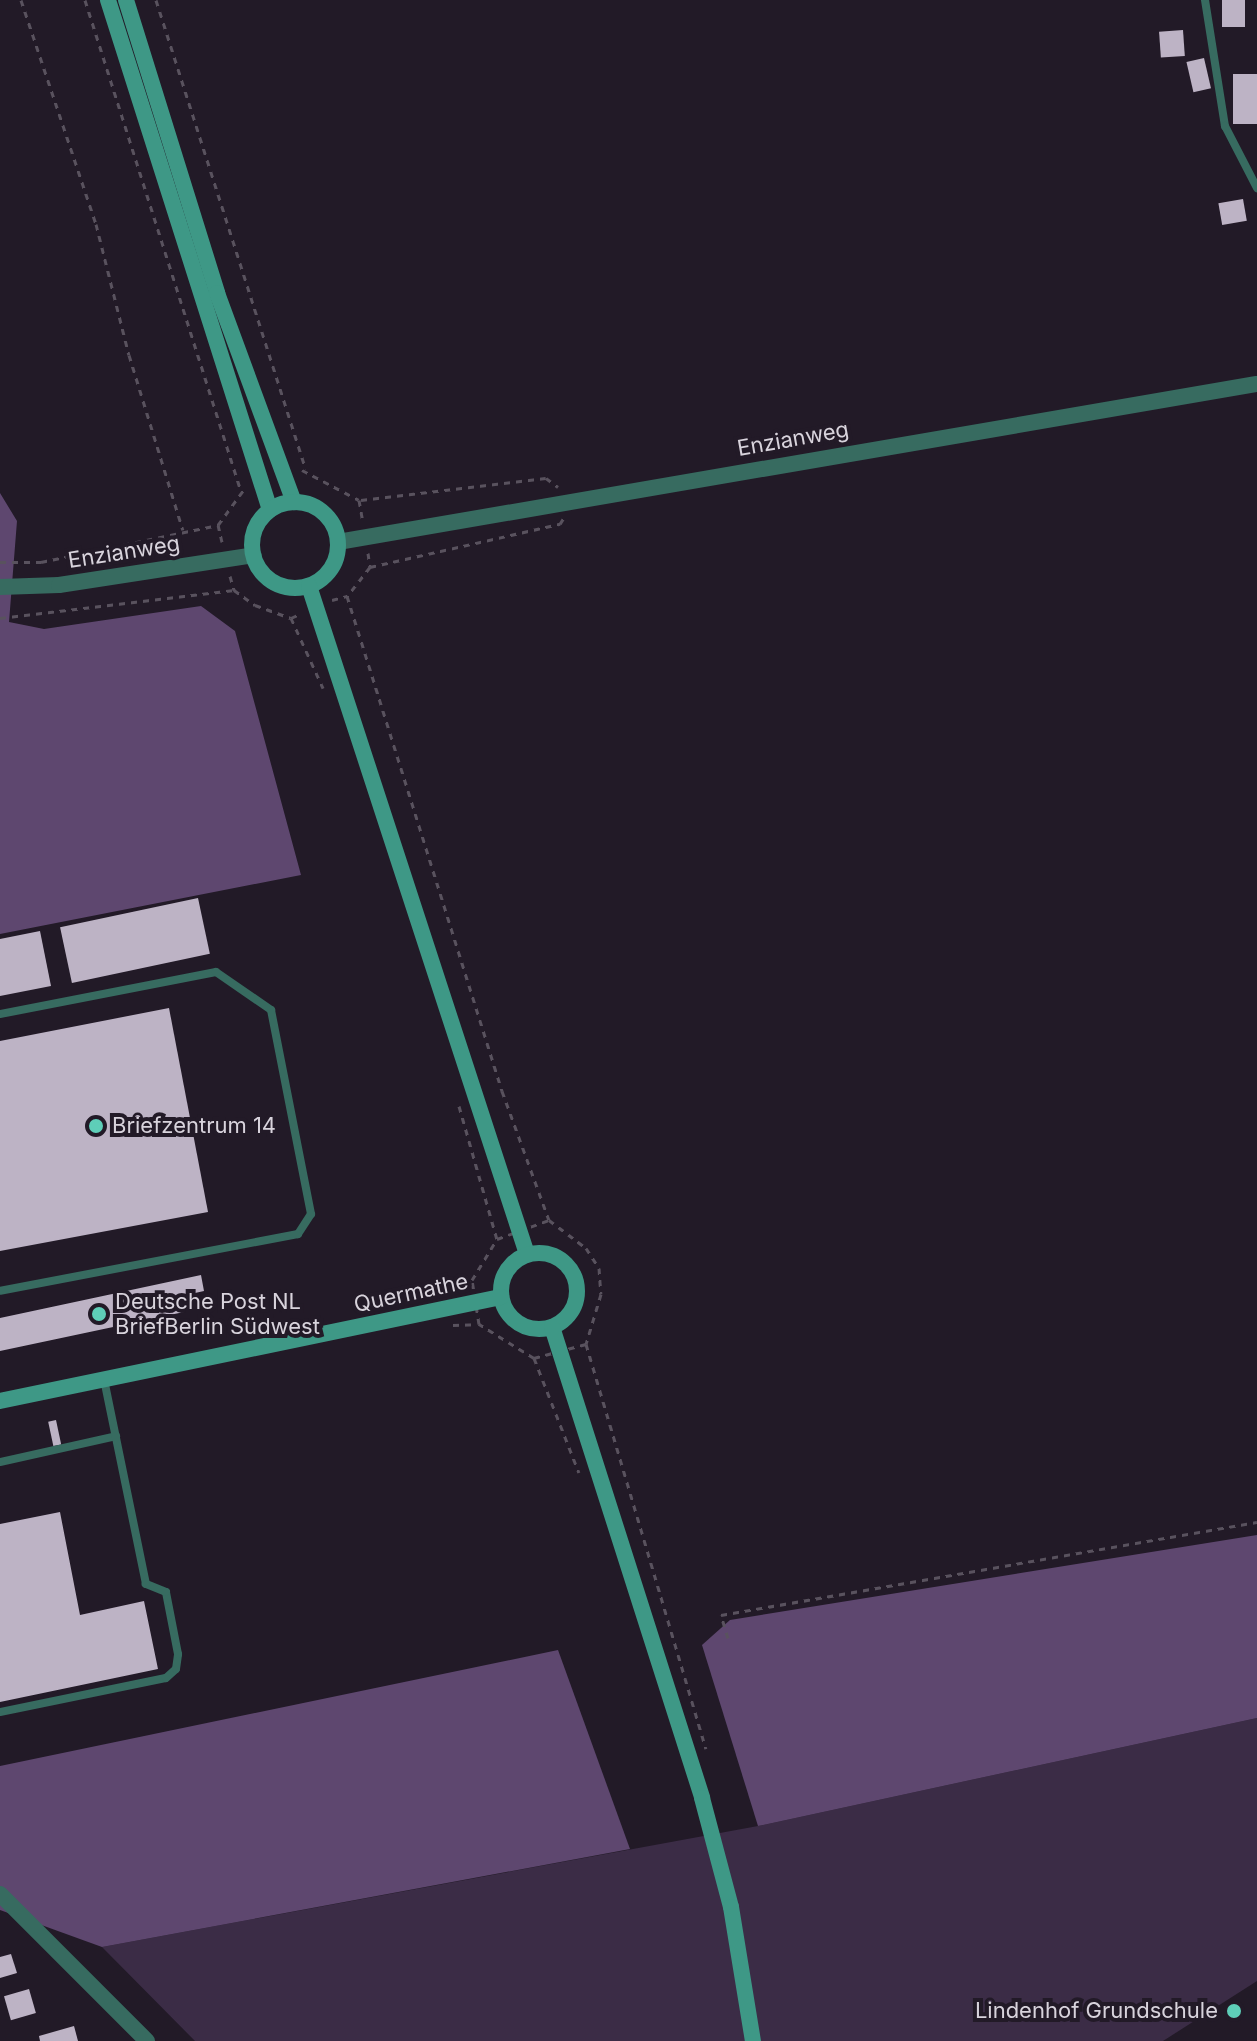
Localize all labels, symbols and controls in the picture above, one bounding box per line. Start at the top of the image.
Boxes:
street label: Enzianweg [735,416,851,462]
street label: Enzianweg [66,530,182,574]
place label: Briefzentrum 14 [112,1113,276,1139]
marker: Briefzentrum 14 [87,1117,105,1135]
street label: Quermathe [352,1268,470,1318]
place label: Deutsche Post NL BriefBerlin Südwest [115,1288,320,1340]
marker: Deutsche Post NL BriefBerlin Südwest [90,1305,108,1323]
place label: Lindenhof Grundschule [975,1998,1218,2024]
marker: Lindenhof Grundschule [1225,2002,1243,2020]

